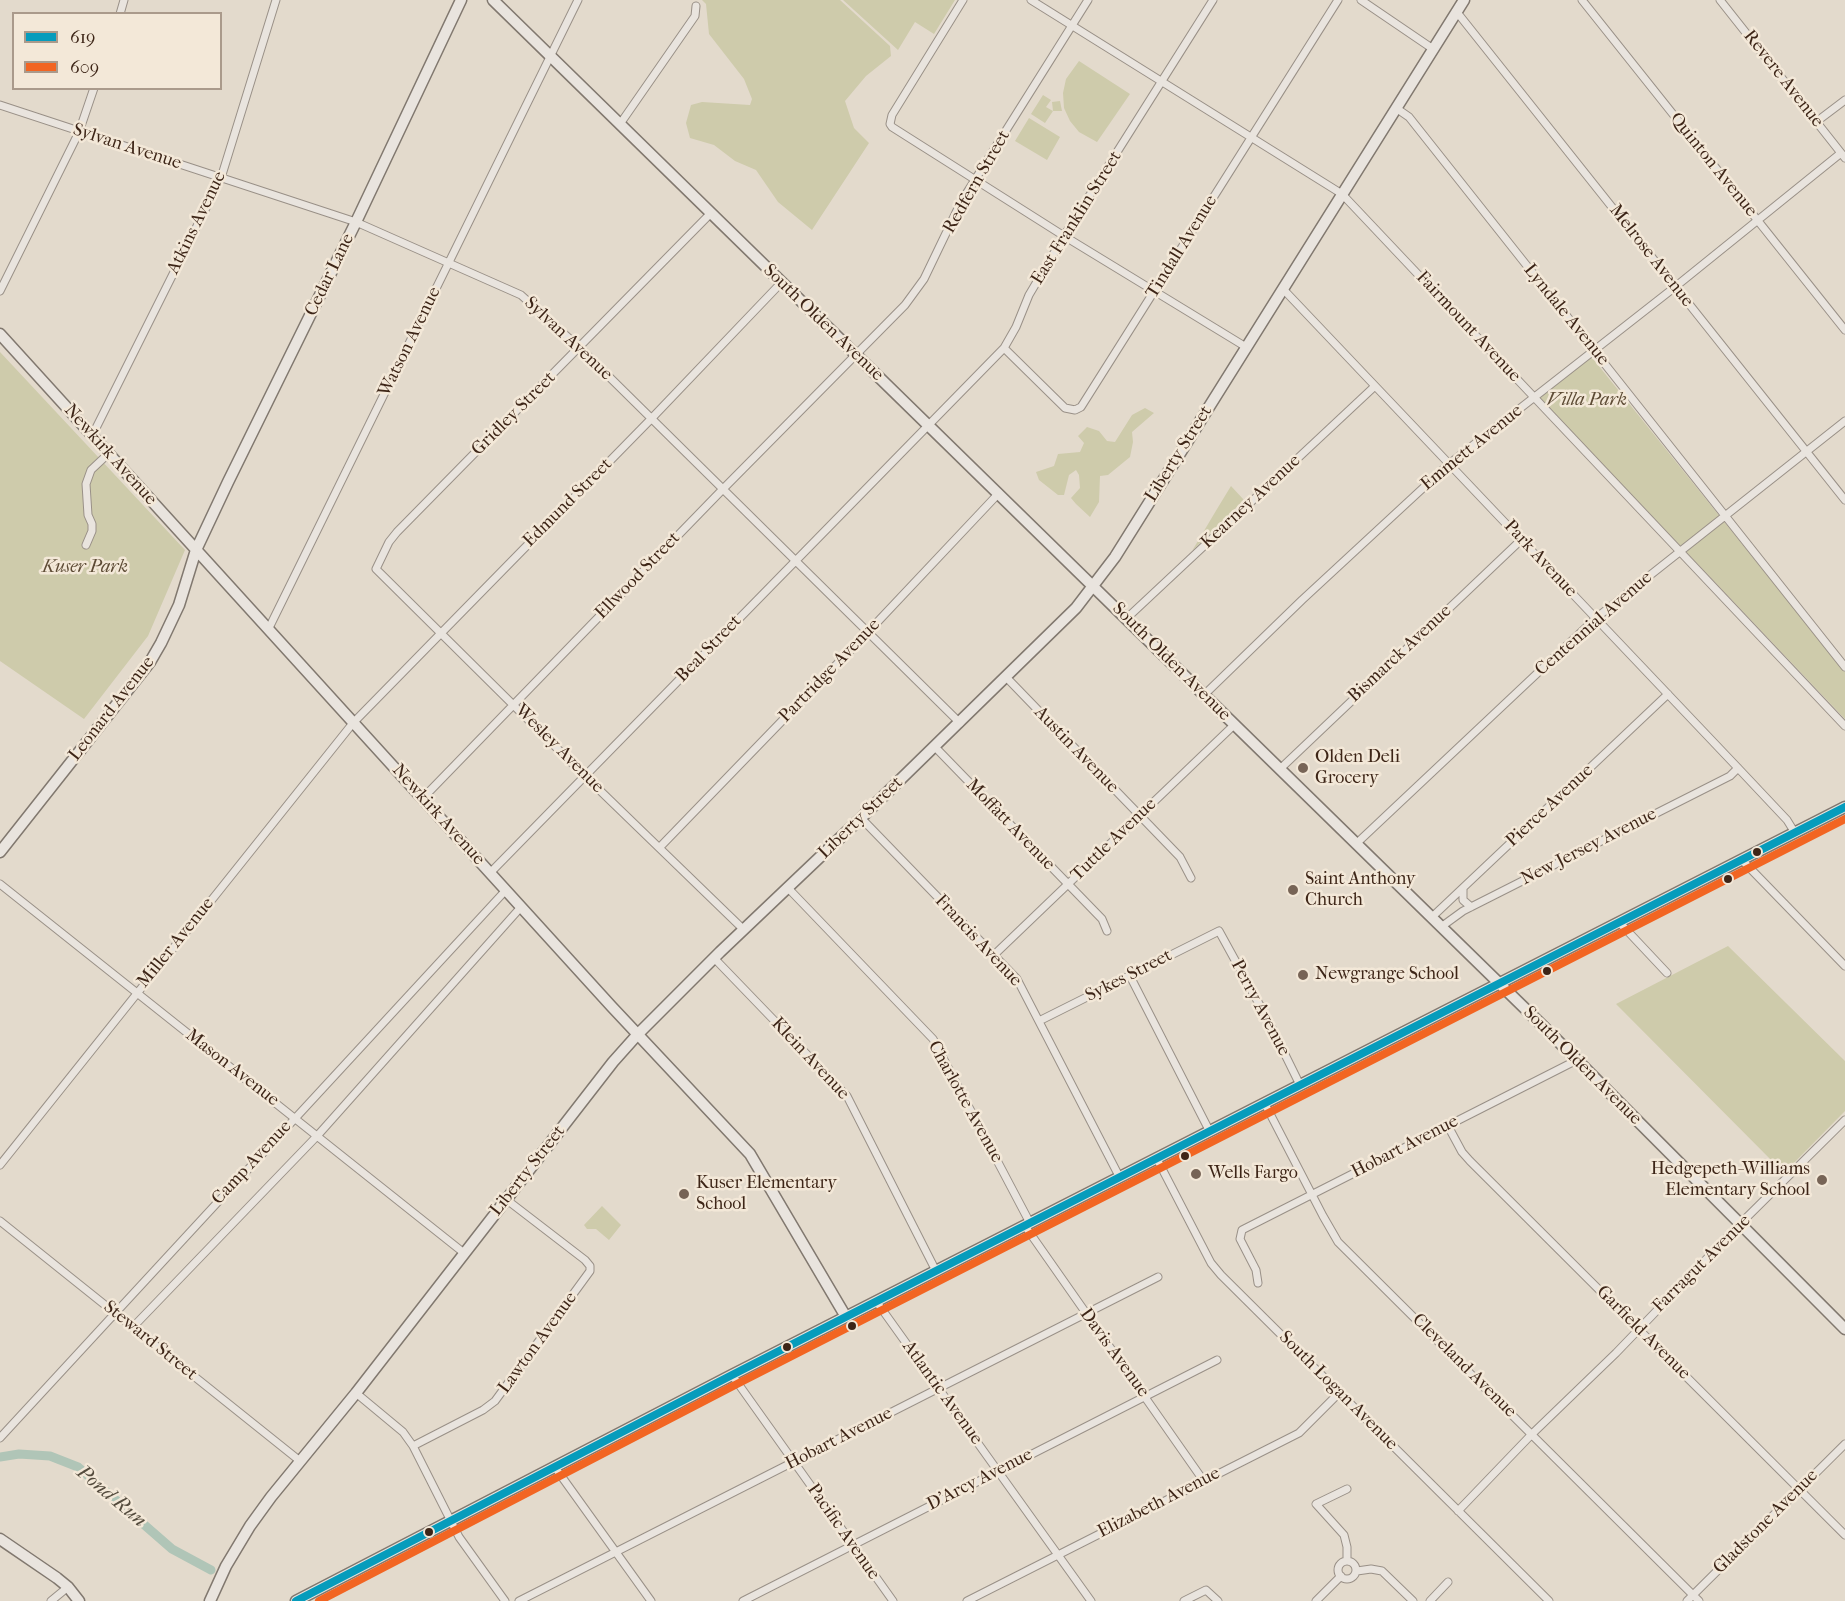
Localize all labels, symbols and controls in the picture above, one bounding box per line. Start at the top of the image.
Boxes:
legend [12,12,222,90]
street label: Revere Avenue [1738,26,1828,132]
text: 619 [70,27,96,48]
text: 609 [70,57,99,78]
street label: Quinton Avenue [1664,109,1762,221]
street label: Sylvan Avenue [70,119,184,175]
street label: Redfern Street [939,127,1015,237]
street label: East Franklin Street [1027,147,1127,289]
street label: Atkins Avenue [163,168,231,278]
street label: Tindall Avenue [1142,191,1222,303]
street label: Melrose Avenue [1604,200,1698,312]
street label: Cedar Lane [301,230,359,320]
street label: South Olden Avenue [758,260,888,386]
street label: Lyndale Avenue [1519,260,1613,370]
street label: Fairmount Avenue [1411,267,1525,387]
street label: Watson Avenue [374,284,446,400]
street label: Sylvan Avenue [519,293,617,385]
street label: Gridley Street [468,368,560,460]
park label: Villa Park [1547,390,1627,412]
street label: Newkirk Avenue [59,400,161,510]
street label: Emmett Avenue [1417,400,1527,496]
street label: Liberty Street [1141,402,1217,506]
street label: Kearney Avenue [1197,450,1305,554]
street label: Edmund Street [519,454,617,552]
street label: Park Avenue [1499,516,1581,602]
street label: Ellwood Street [591,528,685,624]
park label: Kuser Park [42,557,128,579]
street label: Centennial Avenue [1531,567,1657,681]
street label: South Olden Avenue [1107,598,1235,726]
street label: Bismarck Avenue [1344,601,1456,707]
street label: Beal Street [672,611,746,687]
street label: Partridge Avenue [775,614,885,728]
street label: Leonard Avenue [64,652,160,766]
street label: Wesley Avenue [510,700,608,798]
street label: Austin Avenue [1029,702,1123,798]
place label: Olden Deli Grocery [1315,747,1400,789]
street label: Newkirk Avenue [387,760,489,870]
street label: Pierce Avenue [1502,760,1598,852]
marker: Olden Deli Grocery [1296,761,1310,775]
street label: Liberty Street [814,772,908,864]
street label: Moffatt Avenue [961,775,1059,875]
street label: Tuttle Avenue [1067,794,1161,886]
street label: New Jersey Avenue [1518,804,1660,890]
unlabelled marker [1751,846,1763,858]
place label: Saint Anthony Church [1305,869,1415,912]
unlabelled marker [1722,873,1734,885]
marker: Saint Anthony Church [1286,883,1300,897]
street label: Francis Avenue [930,891,1026,991]
street label: Miller Avenue [133,893,219,993]
street label: Sykes Street [1082,945,1176,1007]
street label: Perry Avenue [1226,956,1294,1060]
place label: Newgrange School [1315,964,1459,986]
unlabelled marker [1541,965,1553,977]
marker: Newgrange School [1296,968,1310,982]
street label: South Olden Avenue [1518,1002,1646,1130]
street label: Klein Avenue [766,1013,854,1105]
street label: Mason Avenue [181,1025,283,1111]
street label: Charlotte Avenue [923,1037,1007,1167]
street label: Hobart Avenue [1348,1111,1462,1183]
street label: Camp Avenue [208,1116,296,1210]
street label: Liberty Street [486,1121,570,1221]
unlabelled marker [1179,1150,1191,1162]
place label: Hedgepeth-Williams Elementary School [1651,1159,1810,1202]
place label: Wells Fargo [1208,1163,1298,1185]
marker: Wells Fargo [1189,1167,1203,1181]
place label: Kuser Elementary School [696,1173,837,1216]
marker: Hedgepeth-Williams Elementary School [1815,1173,1829,1187]
marker: Kuser Elementary School [677,1187,691,1201]
street label: Farragut Avenue [1648,1210,1756,1318]
street label: Garfield Avenue [1591,1281,1695,1385]
street label: Lawton Avenue [494,1288,582,1398]
street label: Steward Street [99,1297,201,1385]
street label: Davis Avenue [1074,1304,1154,1402]
street label: Cleveland Avenue [1407,1309,1521,1423]
unlabelled marker [846,1320,858,1332]
street label: South Logan Avenue [1274,1327,1402,1455]
street label: Atlantic Avenue [897,1337,987,1449]
unlabelled marker [781,1341,793,1353]
street label: Hobart Avenue [782,1403,896,1475]
street label: D'Arcy Avenue [924,1444,1036,1516]
water label: Pond Run [71,1461,151,1533]
street label: Elizabeth Avenue [1094,1463,1224,1543]
street label: Gladstone Avenue [1709,1465,1823,1579]
street label: Pacific Avenue [802,1480,884,1584]
unlabelled marker [423,1526,435,1538]

